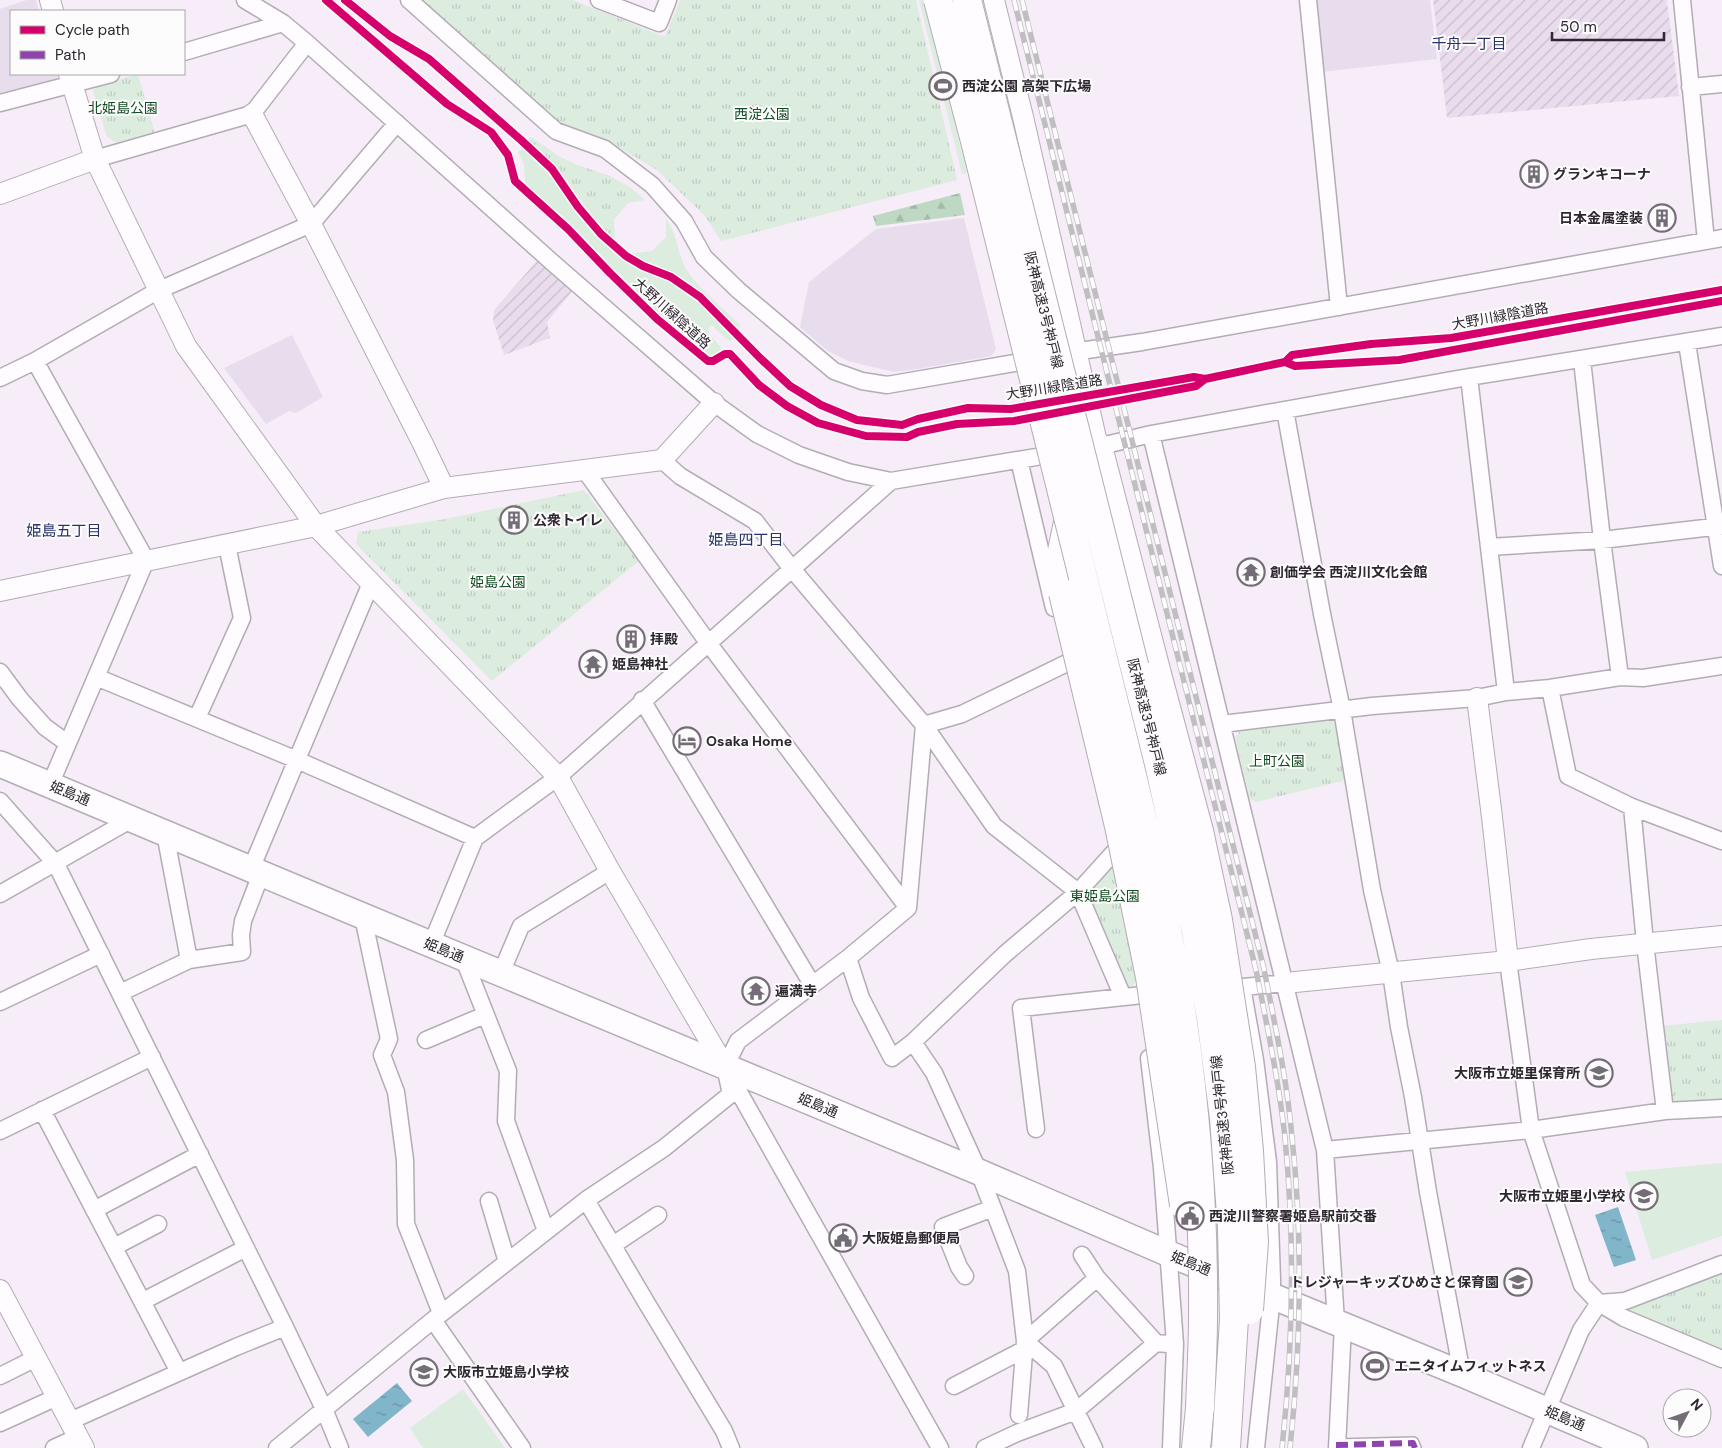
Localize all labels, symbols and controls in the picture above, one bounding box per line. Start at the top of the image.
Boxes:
legend [10,10,185,75]
scale bar [1552,10,1664,42]
text: 50 m [1560,17,1597,37]
text: Cycle path [55,20,130,40]
district label: 千舟一丁目 [1431,34,1507,54]
text: Path [55,45,86,65]
sports icon: 西淀公園 高架下広場 [928,71,958,101]
place label: 西淀公園 高架下広場 [962,77,1091,95]
park label: 北姫島公園 [88,99,158,117]
park label: 西淀公園 [734,105,790,123]
building icon: グランキコーナ [1519,159,1549,189]
place label: グランキコーナ [1553,165,1651,183]
building icon: 日本金属塗装 [1647,203,1677,233]
place label: 日本金属塗装 [1559,209,1643,227]
street label: 阪神高速3号神戸線 [1021,249,1067,371]
street label: 大野川緑陰道路 [630,274,714,352]
street label: 大野川緑陰道路 [1450,299,1550,333]
street label: 大野川緑陰道路 [1004,370,1104,404]
building icon: 公衆トイレ [499,505,529,535]
place label: 公衆トイレ [533,511,603,529]
district label: 姫島五丁目 [26,521,102,541]
district label: 姫島四丁目 [708,530,784,550]
temple icon: 創価学会 西淀川文化会館 [1236,557,1266,587]
place label: 創価学会 西淀川文化会館 [1270,563,1427,581]
park label: 姫島公園 [470,573,526,591]
building icon: 拝殿 [616,624,646,654]
place label: 拝殿 [650,630,678,648]
temple icon: 姫島神社 [578,649,608,679]
place label: 姫島神社 [612,655,668,673]
street label: 阪神高速3号神戸線 [1124,656,1170,778]
hotel icon: Osaka Home [672,726,702,756]
place label: Osaka Home [706,732,792,750]
park label: 上町公園 [1249,752,1305,770]
street label: 姫島通 [47,777,93,809]
park label: 東姫島公園 [1070,887,1140,905]
street label: 姫島通 [421,934,467,966]
temple icon: 遍満寺 [741,976,771,1006]
place label: 遍満寺 [775,982,817,1000]
street label: 阪神高速3号神戸線 [1207,1054,1237,1176]
school or university icon: 大阪市立姫里保育所 [1584,1058,1614,1088]
place label: 大阪市立姫里保育所 [1454,1064,1580,1082]
street label: 姫島通 [795,1089,841,1121]
school or university icon: 大阪市立姫里小学校 [1629,1181,1659,1211]
place label: 大阪市立姫里小学校 [1499,1187,1625,1205]
public building icon: 西淀川警察署姫島駅前交番 [1175,1201,1205,1231]
place label: 西淀川警察署姫島駅前交番 [1209,1207,1377,1225]
public building icon: 大阪姫島郵便局 [828,1223,858,1253]
place label: 大阪姫島郵便局 [862,1229,960,1247]
street label: 姫島通 [1168,1247,1214,1279]
school or university icon: トレジャーキッズひめさと保育園 [1503,1267,1533,1297]
place label: トレジャーキッズひめさと保育園 [1290,1273,1499,1291]
sports icon: エニタイムフィットネス [1360,1351,1390,1381]
school or university icon: 大阪市立姫島小学校 [409,1357,439,1387]
place label: エニタイムフィットネス [1394,1357,1547,1375]
place label: 大阪市立姫島小学校 [443,1363,569,1381]
north arrow [1662,1388,1712,1438]
text: N [1687,1395,1707,1414]
street label: 姫島通 [1542,1402,1588,1434]

